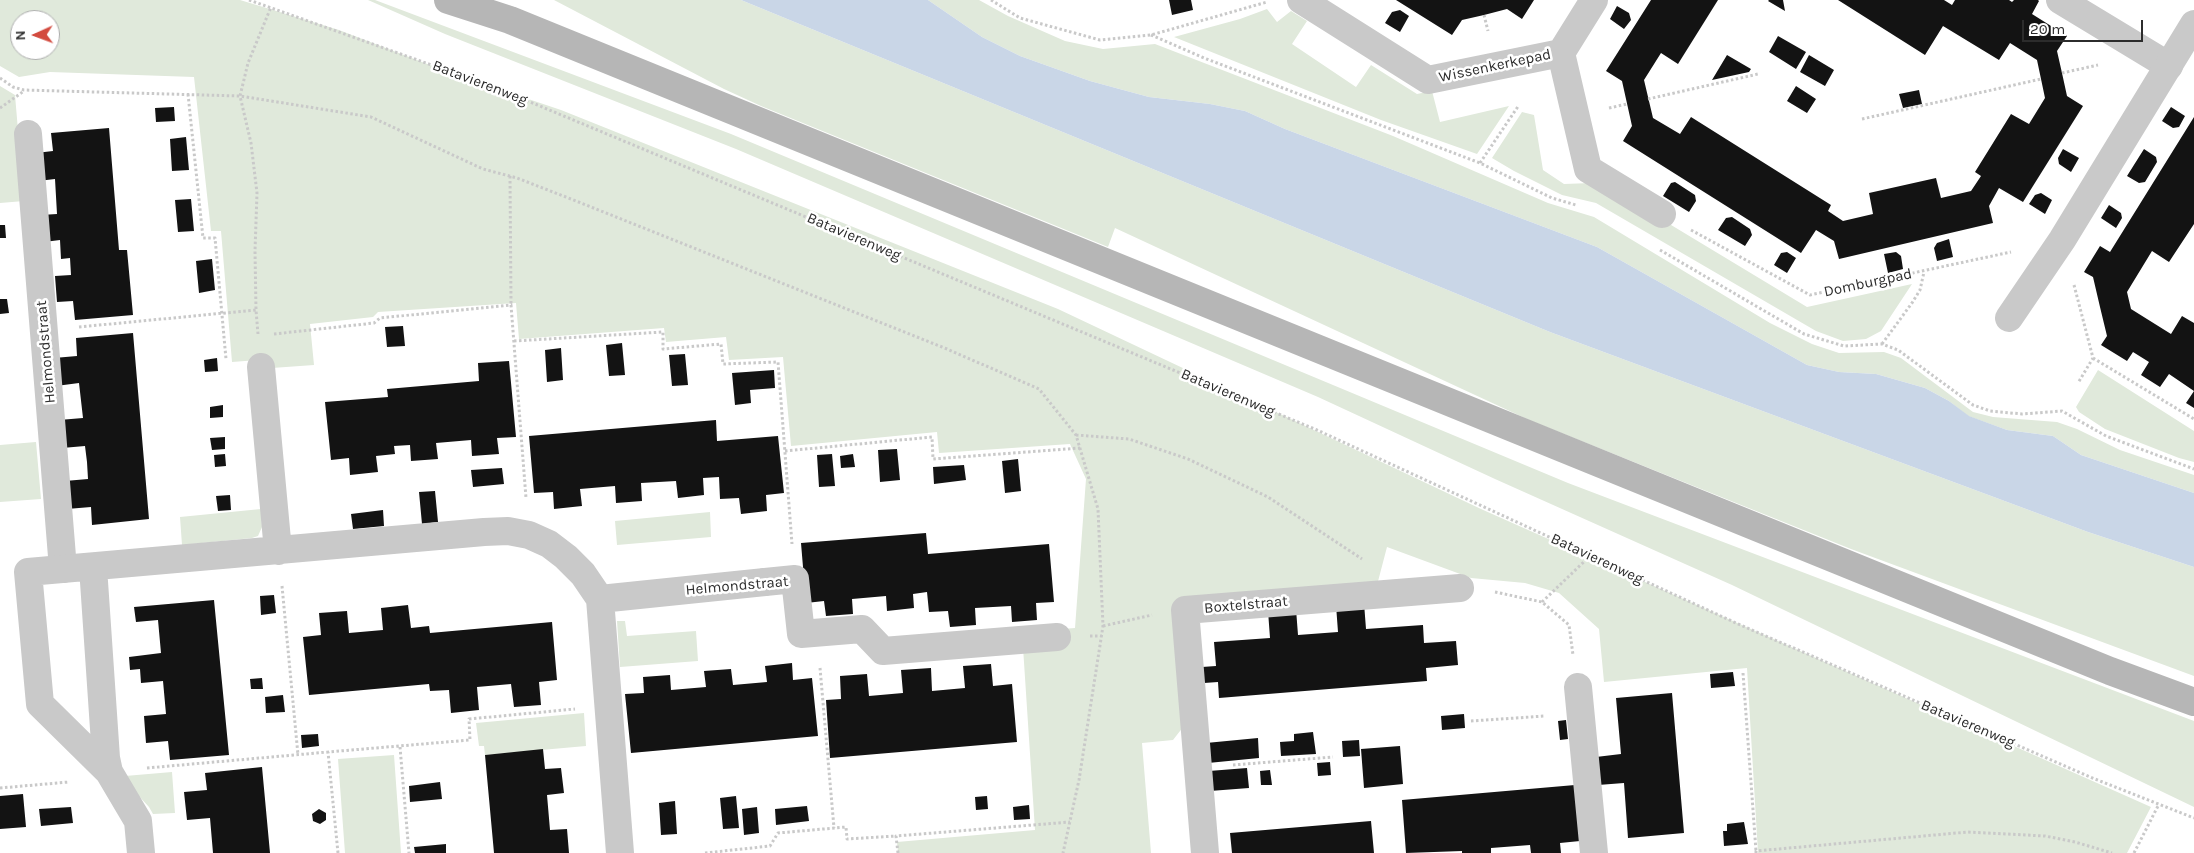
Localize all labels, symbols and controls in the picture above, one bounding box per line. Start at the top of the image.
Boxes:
north arrow [10,10,60,60]
scale bar [2024,10,2145,42]
text: 20 m [2030,20,2065,38]
text: N [12,30,29,41]
street label: Wissenkerkepad [1437,45,1553,87]
street label: Batavierenweg [430,57,530,109]
street label: Batavierenweg [804,209,904,265]
street label: Domburgpad [1822,265,1914,301]
street label: Helmondstraat [33,300,59,404]
street label: Batavierenweg [1178,365,1278,421]
street label: Batavierenweg [1548,530,1646,588]
street label: Helmondstraat [685,573,789,599]
street label: Boxtelstraat [1203,592,1289,618]
street label: Batavierenweg [1918,696,2018,752]

